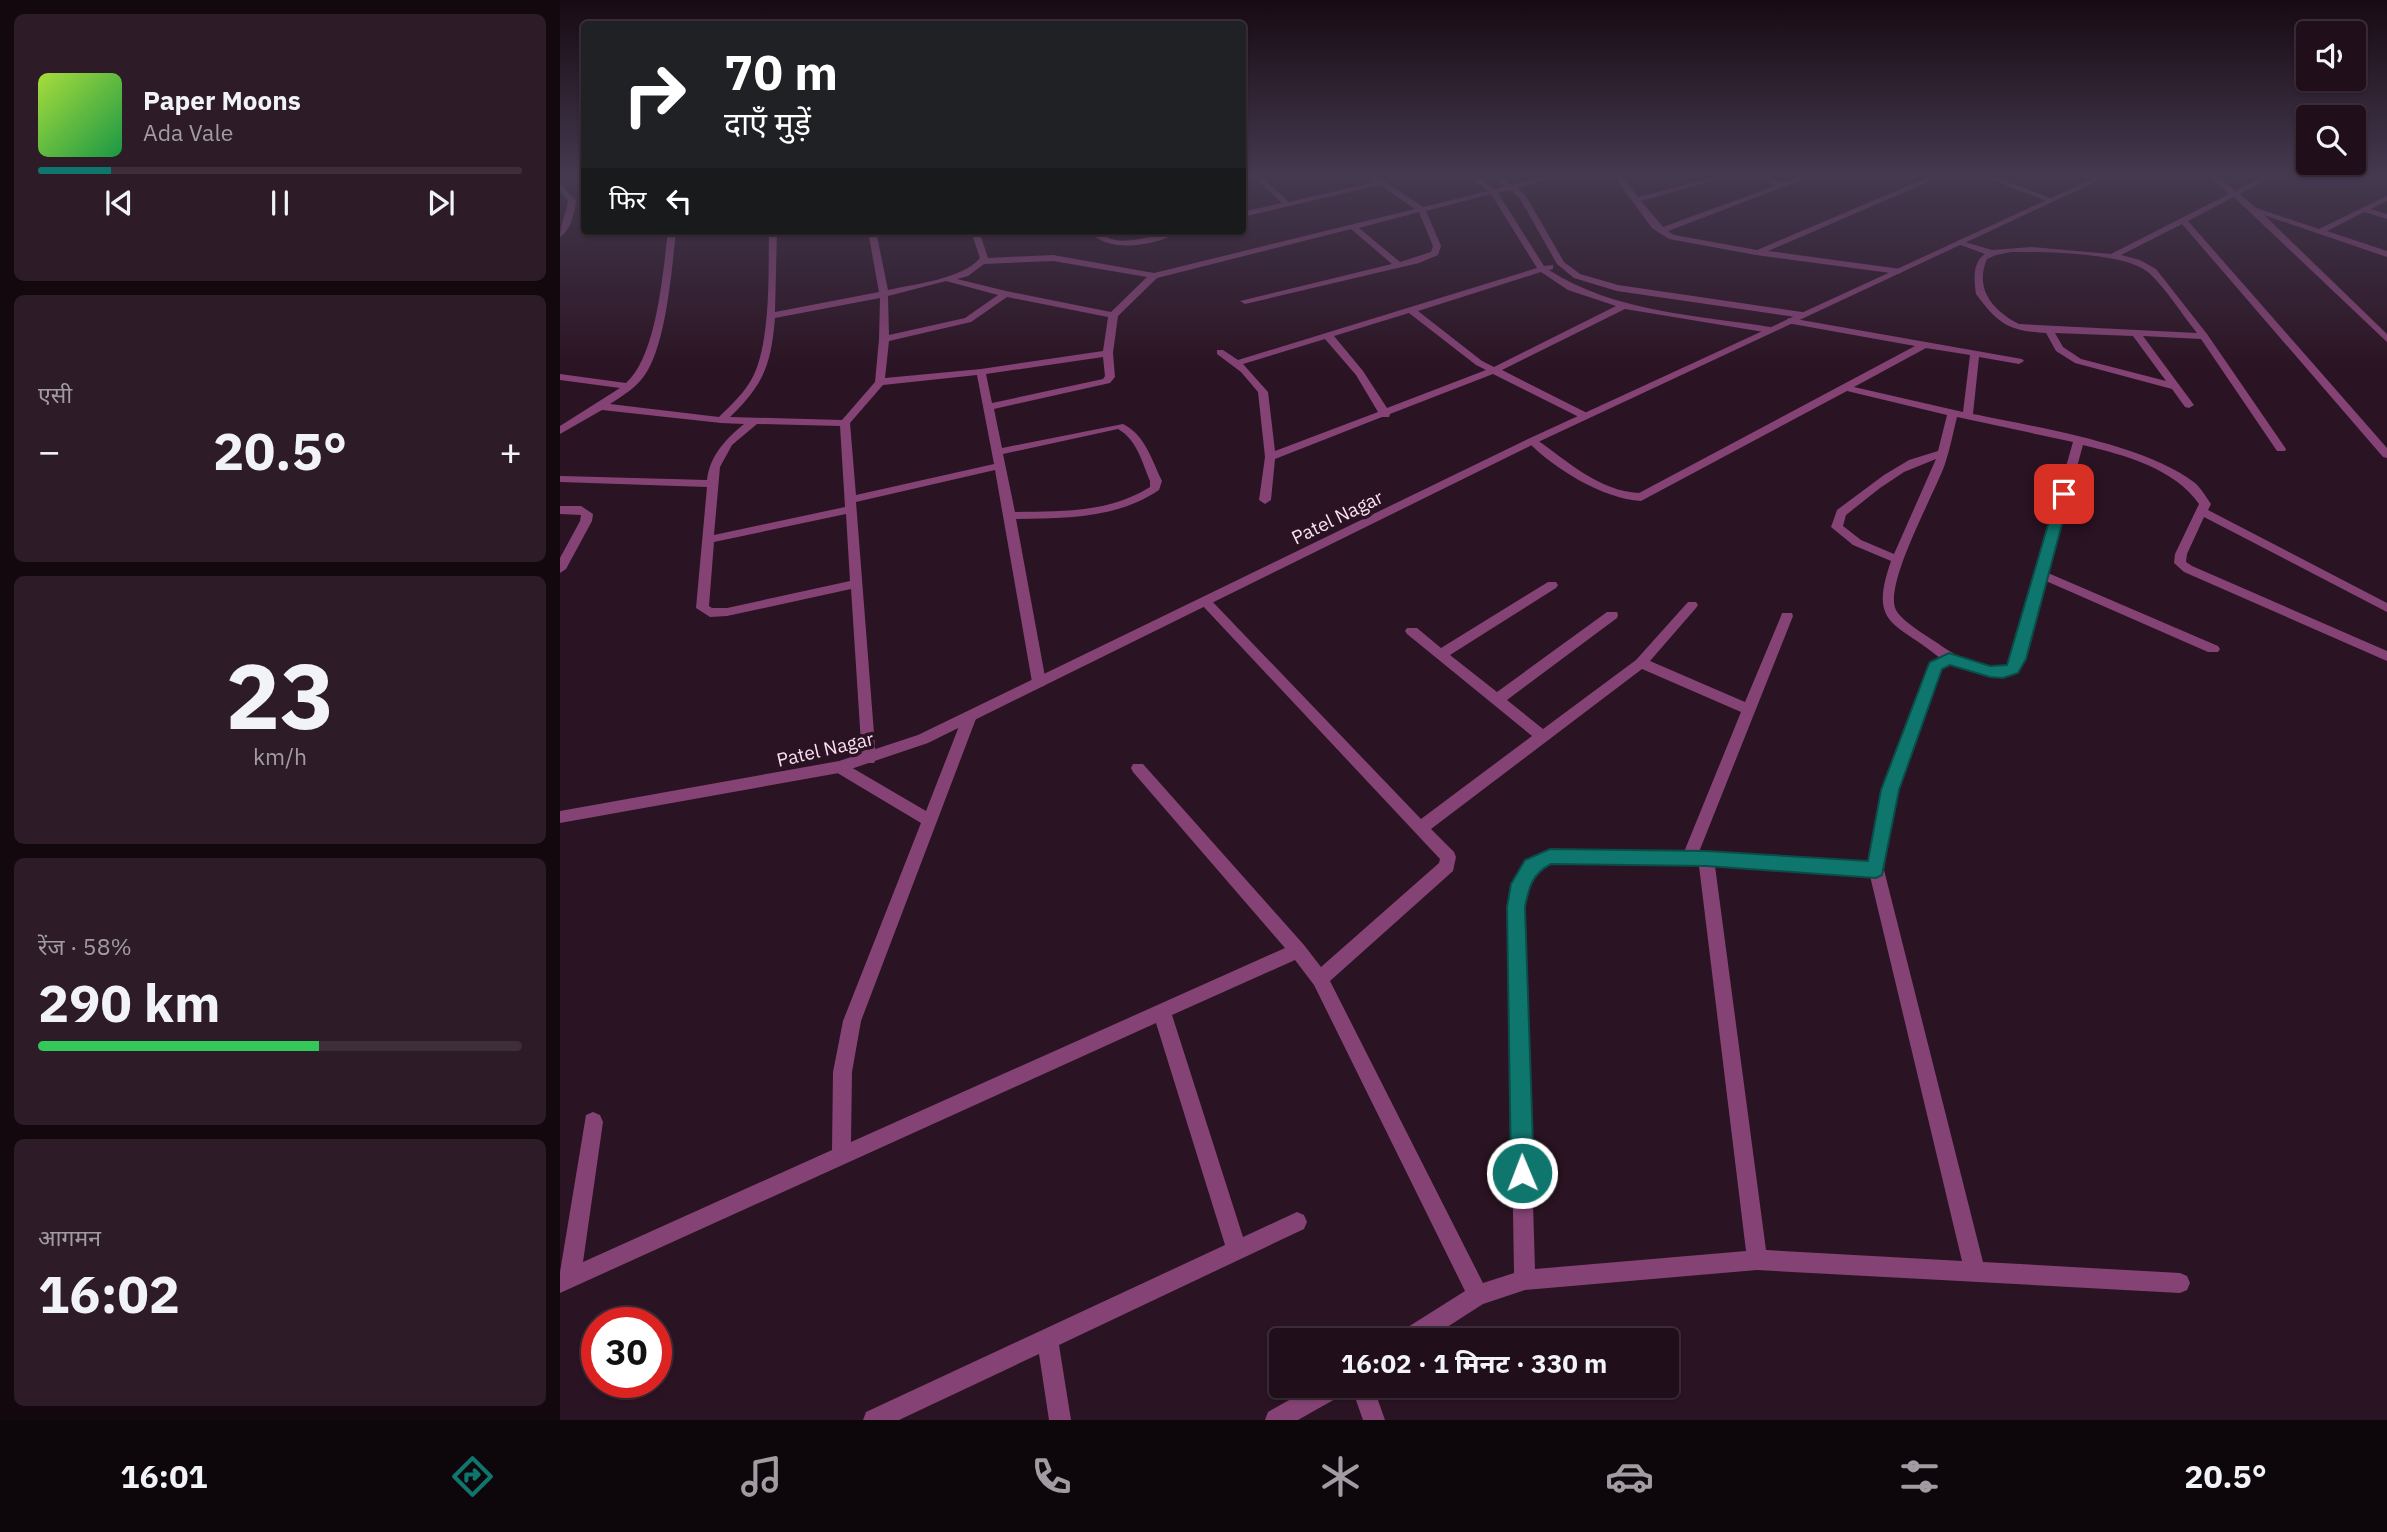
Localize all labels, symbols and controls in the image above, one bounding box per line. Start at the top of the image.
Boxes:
map controls [2296,21,2366,175]
button: sound [2296,21,2366,91]
text: 70 m [724,40,838,103]
icon: right [609,49,700,140]
text: Paper Moons [143,83,301,117]
text: दाएँ मुड़ें [724,102,811,144]
button: search [2296,105,2366,175]
text: Ada Vale [143,117,233,147]
text: फिर [609,182,646,216]
icon: left [660,182,698,220]
icon: previous [100,184,138,222]
icon: pause [261,184,299,222]
icon: next [422,184,460,222]
text: एसी [38,379,72,409]
text: 20.5° [213,417,347,484]
text: − [38,426,61,475]
text: + [499,426,522,475]
pin [2034,464,2094,524]
icon: arrive [2045,475,2083,513]
street label: Patel Nagar [1287,485,1387,549]
text: 23 [225,636,335,754]
street label: Patel Nagar [774,726,876,772]
text: km/h [253,741,307,771]
text: रेंज · 58% [38,931,132,961]
text: 290 km [38,969,220,1036]
position arrow [1485,1136,1559,1210]
text: आगमन [38,1222,101,1252]
text: 16:02 [38,1260,180,1327]
speed limit sign: 30 [581,1307,672,1398]
text: 16:02 · 1 मिनट · 330 m [1341,1346,1607,1380]
icon: directions [448,1452,497,1501]
icon: music [737,1452,786,1501]
icon: phone [1027,1452,1076,1501]
icon: climate [1316,1452,1365,1501]
icon: car [1605,1452,1654,1501]
icon: filters [1895,1452,1944,1501]
text: 16:01 [120,1455,208,1497]
text: 20.5° [2184,1455,2267,1497]

